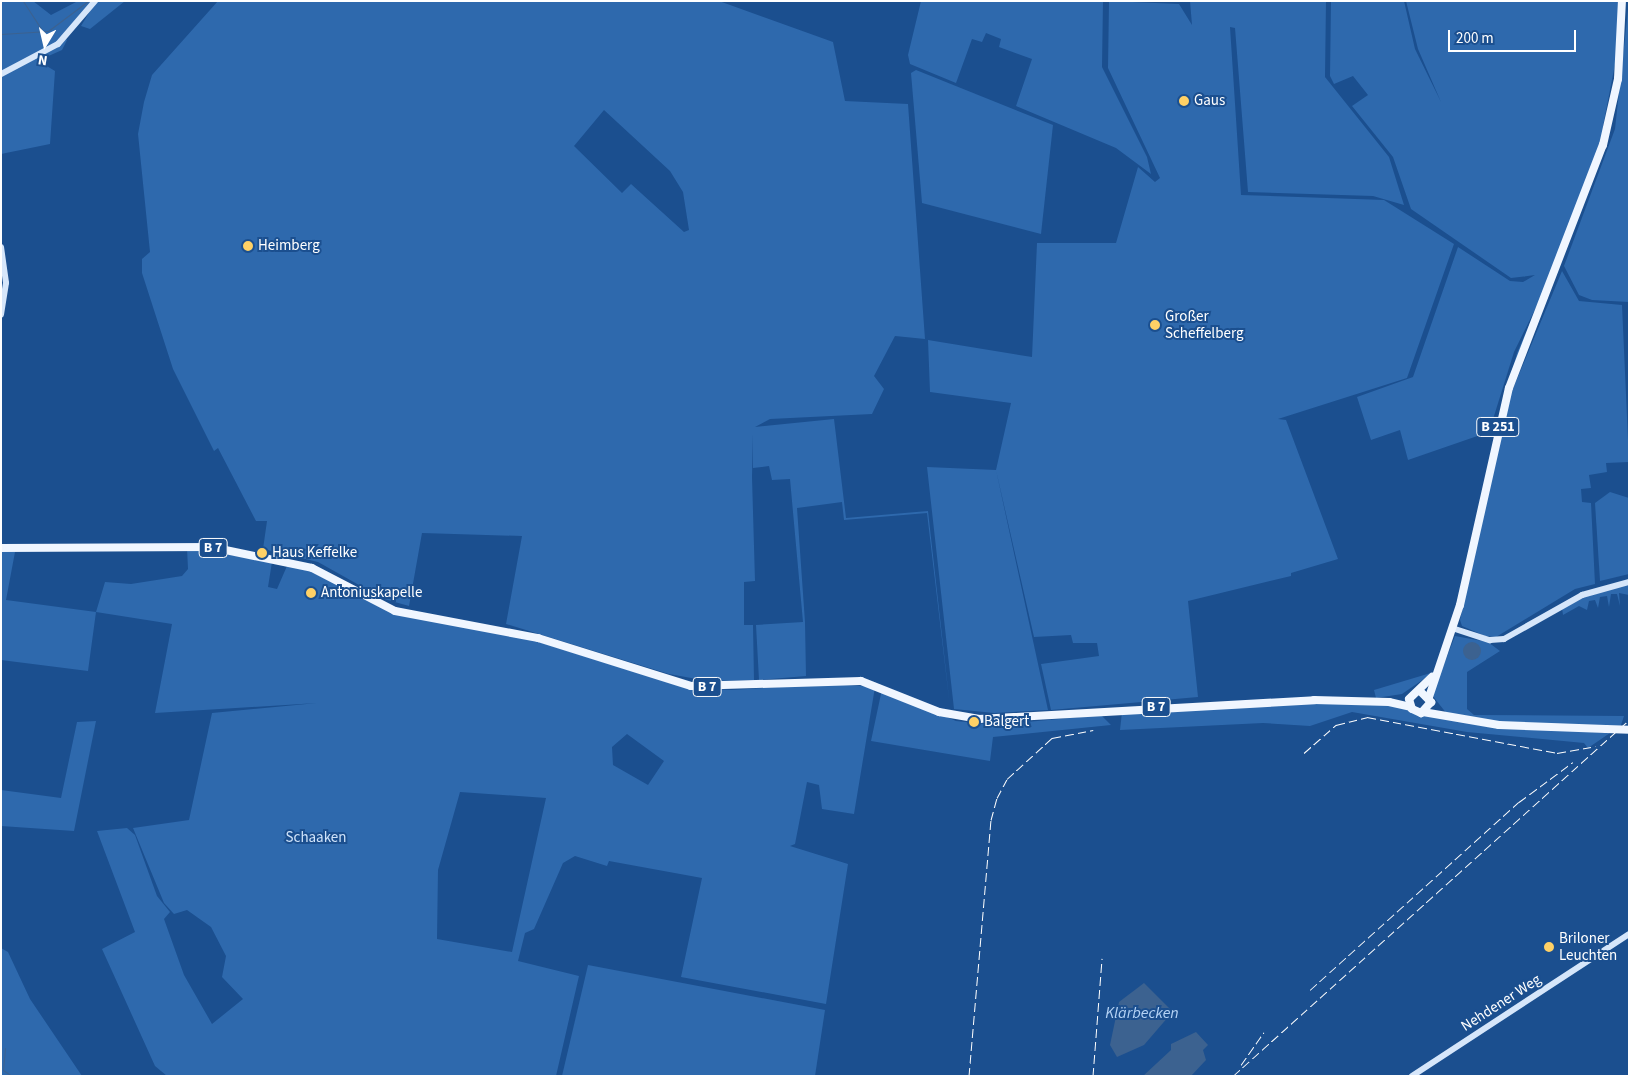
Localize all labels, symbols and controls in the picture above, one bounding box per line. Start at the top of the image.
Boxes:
north arrow [20,20,70,70]
scale bar [1450,20,1578,52]
text: 200 m [1456,28,1494,49]
text: N [36,49,49,70]
place label: Gaus [1194,92,1225,110]
marker: Gaus [1178,95,1190,107]
place label: Heimberg [258,237,320,255]
marker: Heimberg [242,240,254,252]
place label: Großer Scheffelberg [1165,307,1244,342]
marker: Großer Scheffelberg [1149,319,1161,331]
road number: B 251 [1476,416,1520,438]
road number: B 7 [198,536,228,560]
place label: Haus Keffelke [272,544,357,562]
marker: Haus Keffelke [256,547,268,559]
place label: Antoniuskapelle [321,584,422,602]
marker: Antoniuskapelle [305,587,317,599]
road number: B 7 [692,676,722,699]
road number: B 7 [1141,696,1171,719]
place label: Balgert [984,713,1029,731]
marker: Balgert [968,716,980,728]
park label: Schaaken [286,829,346,847]
place label: Briloner Leuchten [1559,929,1617,964]
marker: Briloner Leuchten [1543,941,1555,953]
street label: Nehdener Weg [1458,971,1544,1035]
water label: Klärbecken [1105,1003,1179,1023]

